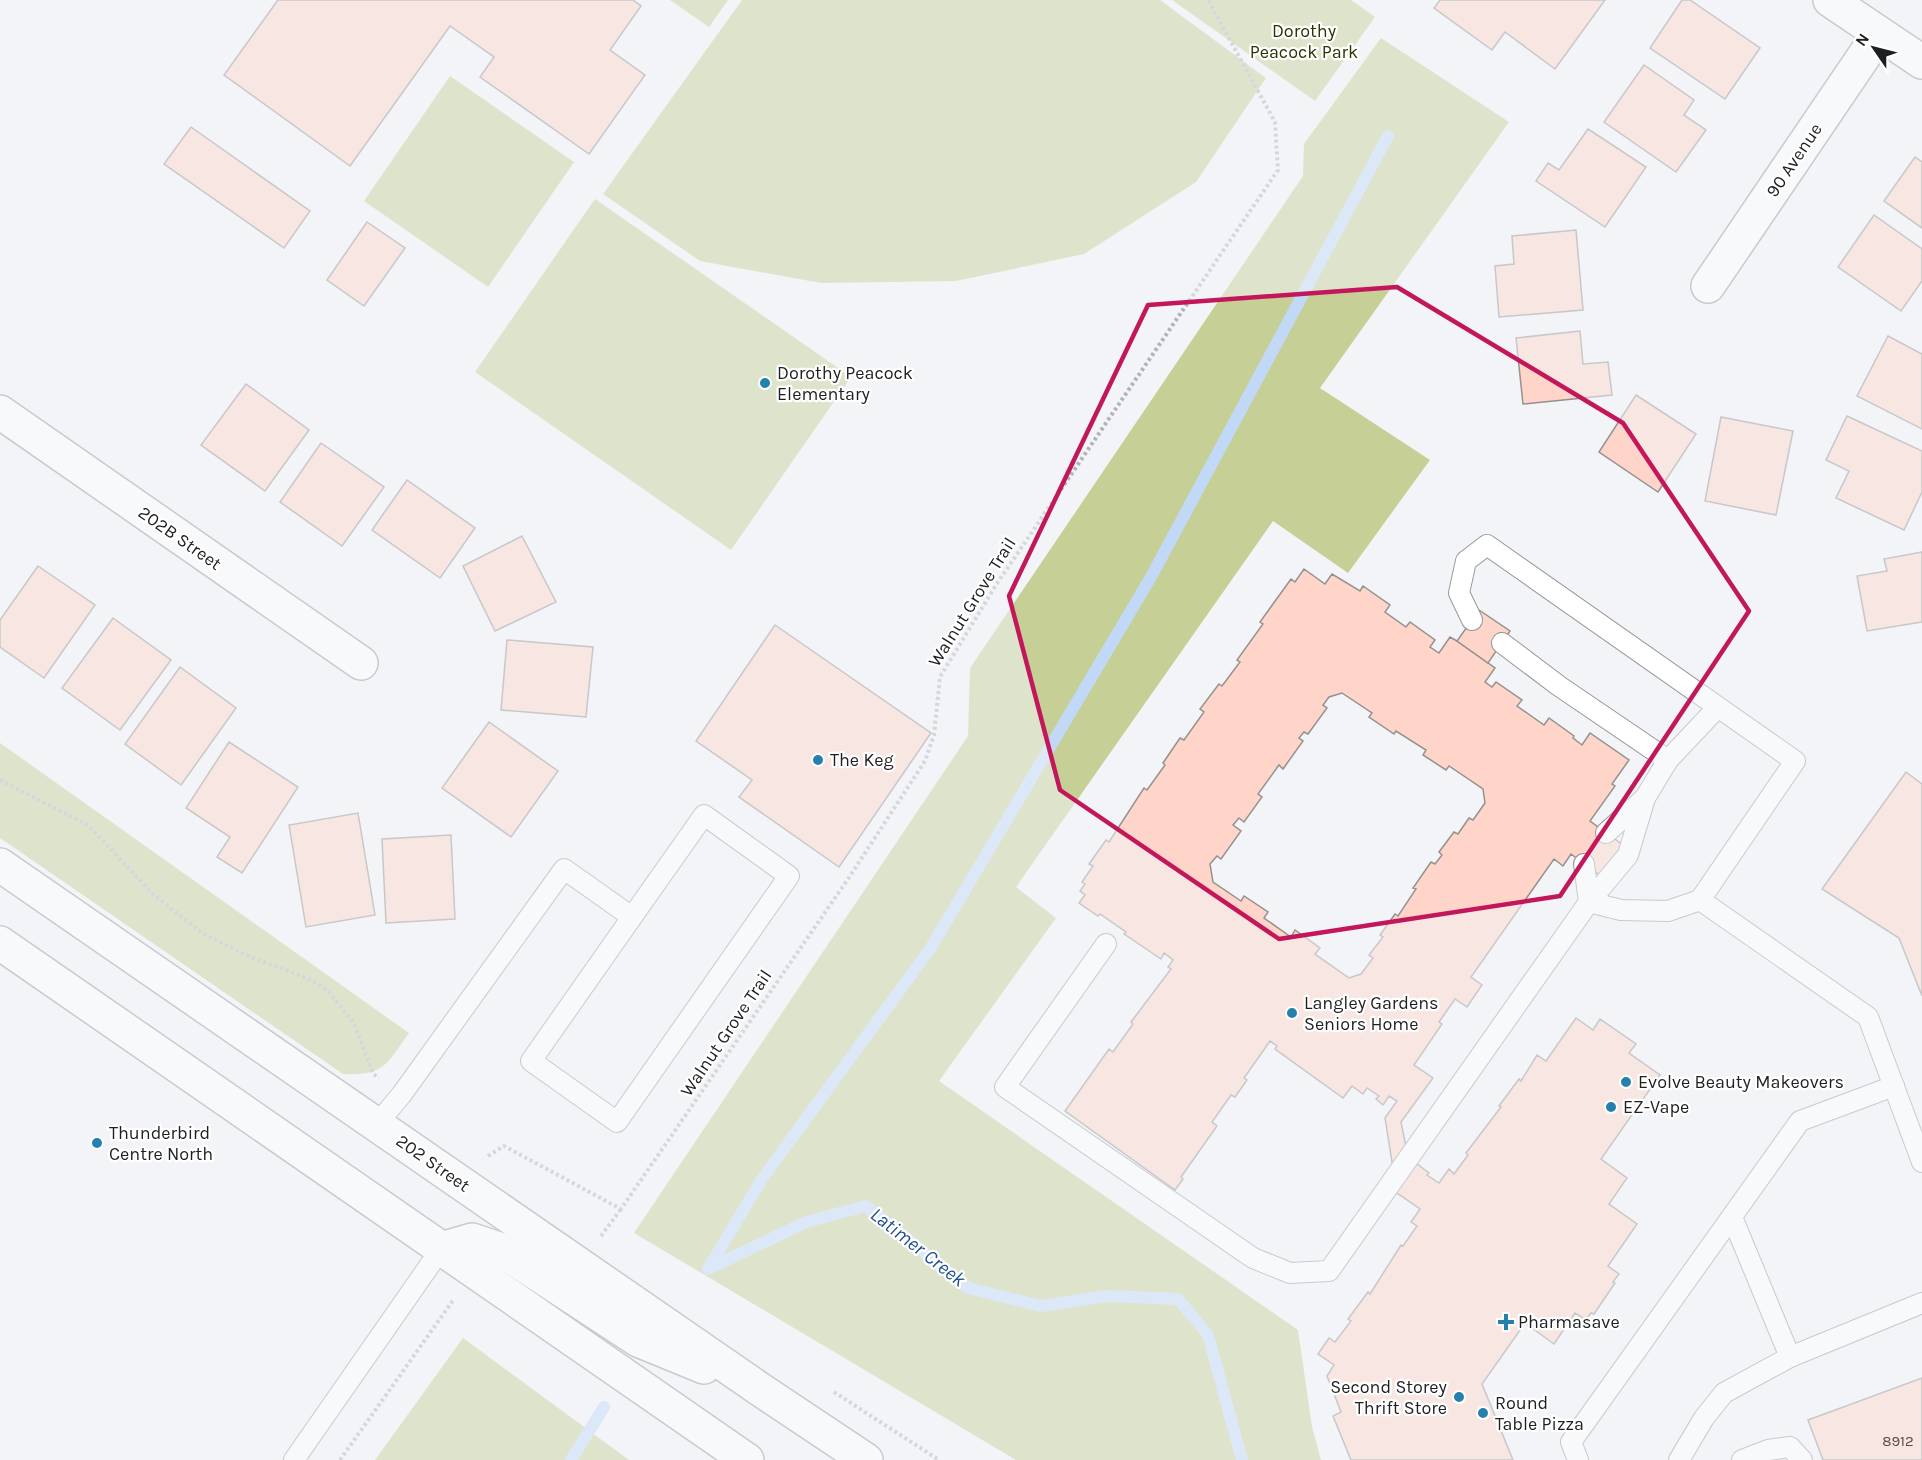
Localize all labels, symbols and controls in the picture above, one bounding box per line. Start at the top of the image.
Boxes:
north arrow [1844,18,1904,78]
park label: Dorothy Peacock Park [1250,20,1358,63]
text: N [1851,30,1873,50]
street label: 90 Avenue [1761,119,1827,201]
place label: Dorothy Peacock Elementary [777,362,913,405]
marker: Dorothy Peacock Elementary [758,376,772,390]
street label: 202B Street [134,501,226,575]
street label: Walnut Grove Trail [923,533,1021,671]
place label: The Keg [830,749,894,771]
marker: The Keg [811,753,825,767]
street label: Walnut Grove Trail [675,965,777,1101]
place label: Langley Gardens Seniors Home [1304,992,1439,1035]
marker: Langley Gardens Seniors Home [1285,1006,1299,1020]
place label: Evolve Beauty Makeovers [1638,1071,1844,1093]
marker: Evolve Beauty Makeovers [1619,1075,1633,1089]
place label: EZ-Vape [1623,1096,1689,1118]
marker: EZ-Vape [1604,1100,1618,1114]
place label: Thunderbird Centre North [109,1122,213,1165]
street label: 202 Street [392,1130,474,1197]
marker: Thunderbird Centre North [90,1136,104,1150]
water label: Latimer Creek [866,1203,971,1292]
place label: Pharmasave [1518,1311,1620,1333]
marker: Pharmasave [1499,1315,1513,1329]
place label: Second Storey Thrift Store [1330,1376,1448,1419]
marker: Second Storey Thrift Store [1452,1390,1466,1404]
place label: Round Table Pizza [1495,1392,1584,1435]
marker: Round Table Pizza [1476,1406,1490,1420]
house number: 8912 [1882,1432,1914,1450]

